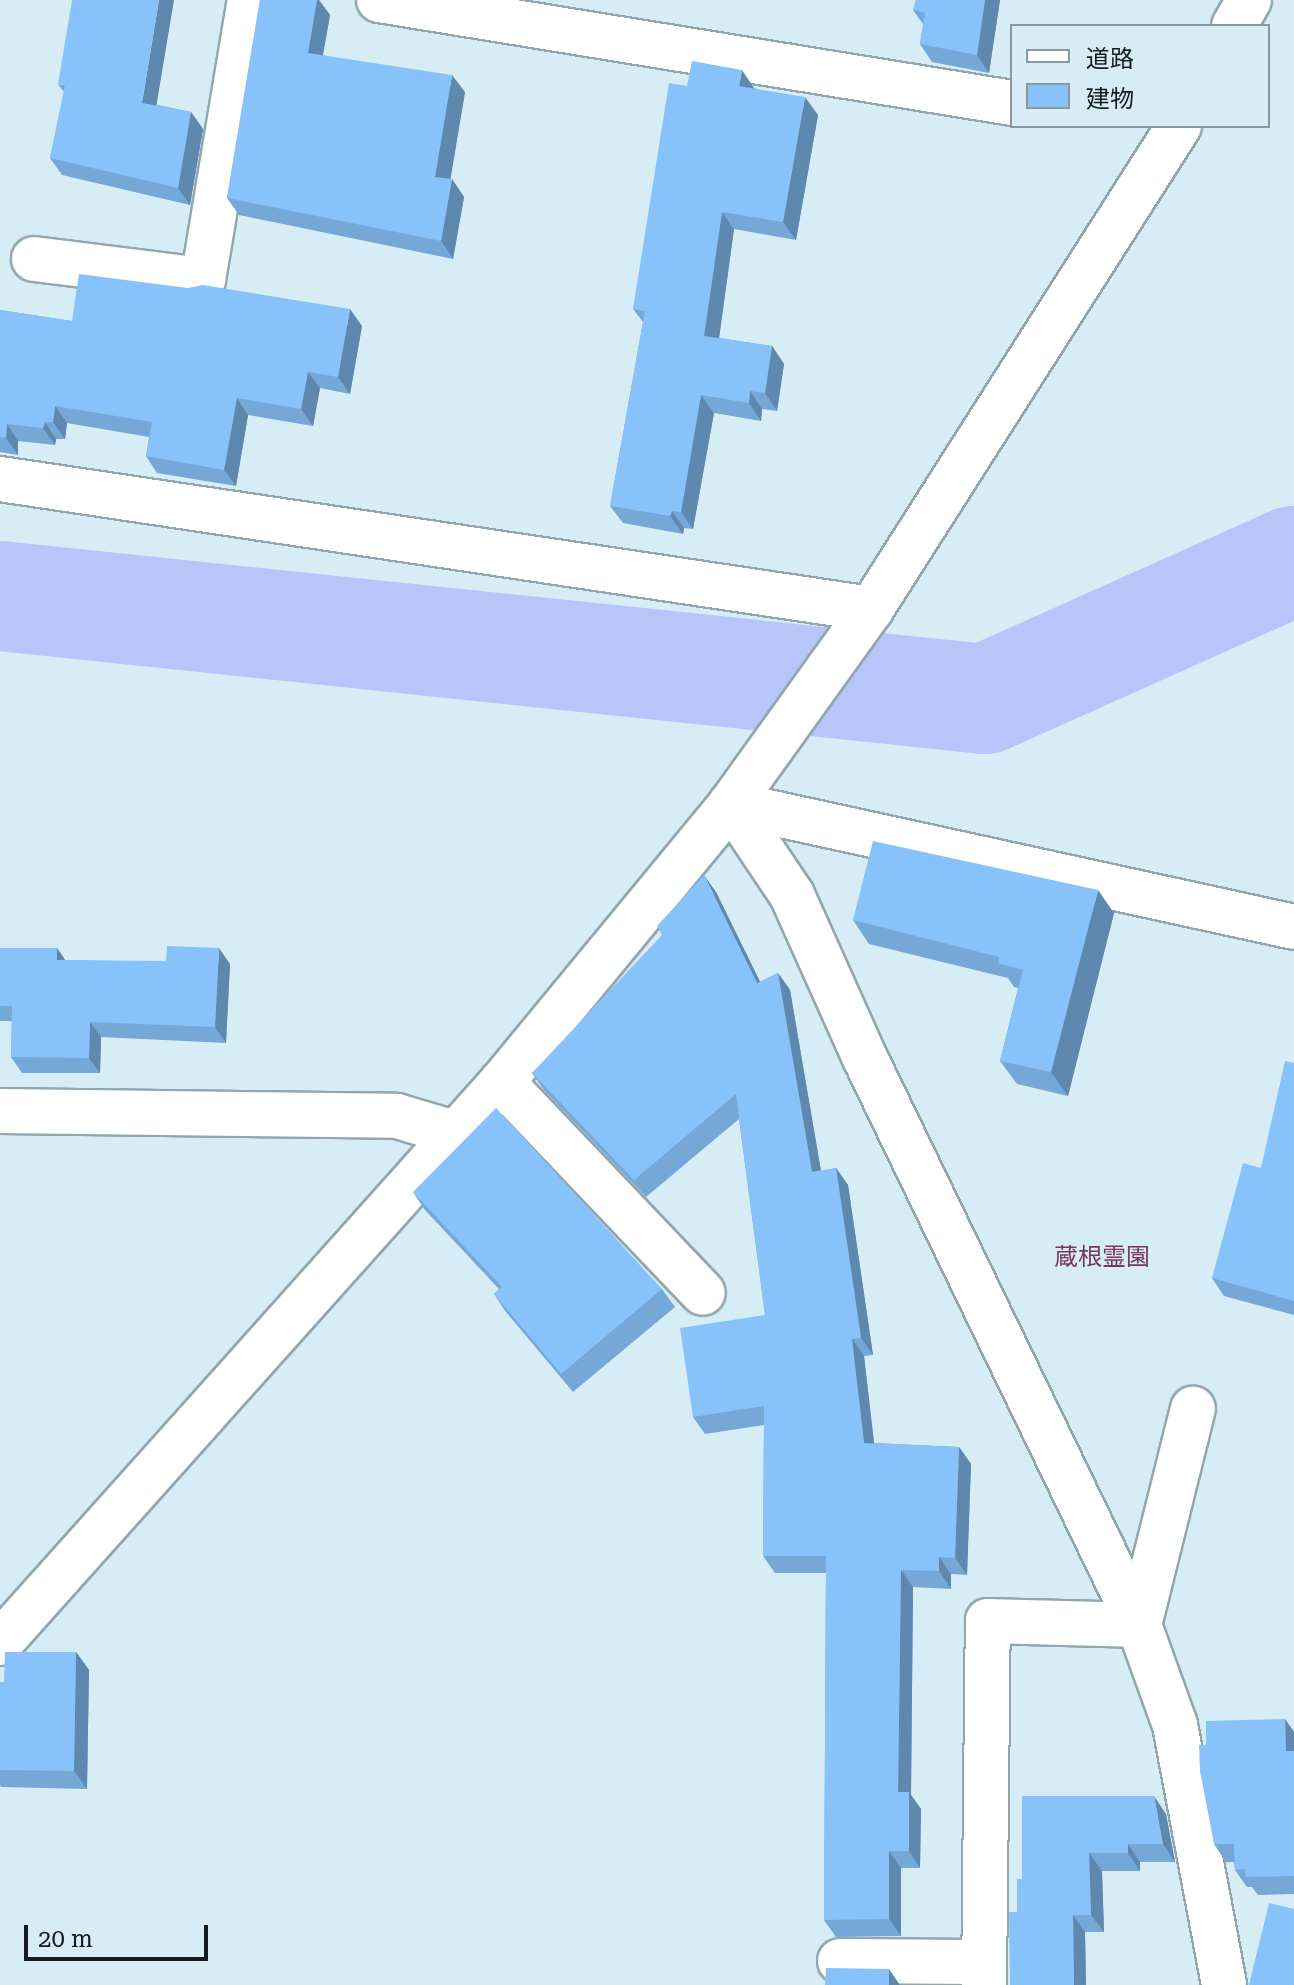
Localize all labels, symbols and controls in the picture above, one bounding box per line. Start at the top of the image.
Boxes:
legend [1010,24,1270,128]
text: 道路 [1086,45,1134,73]
text: 建物 [1086,85,1134,113]
district label: 蔵根霊園 [1054,1244,1150,1272]
scale bar [28,1909,212,1959]
text: 20 m [38,1925,93,1953]

